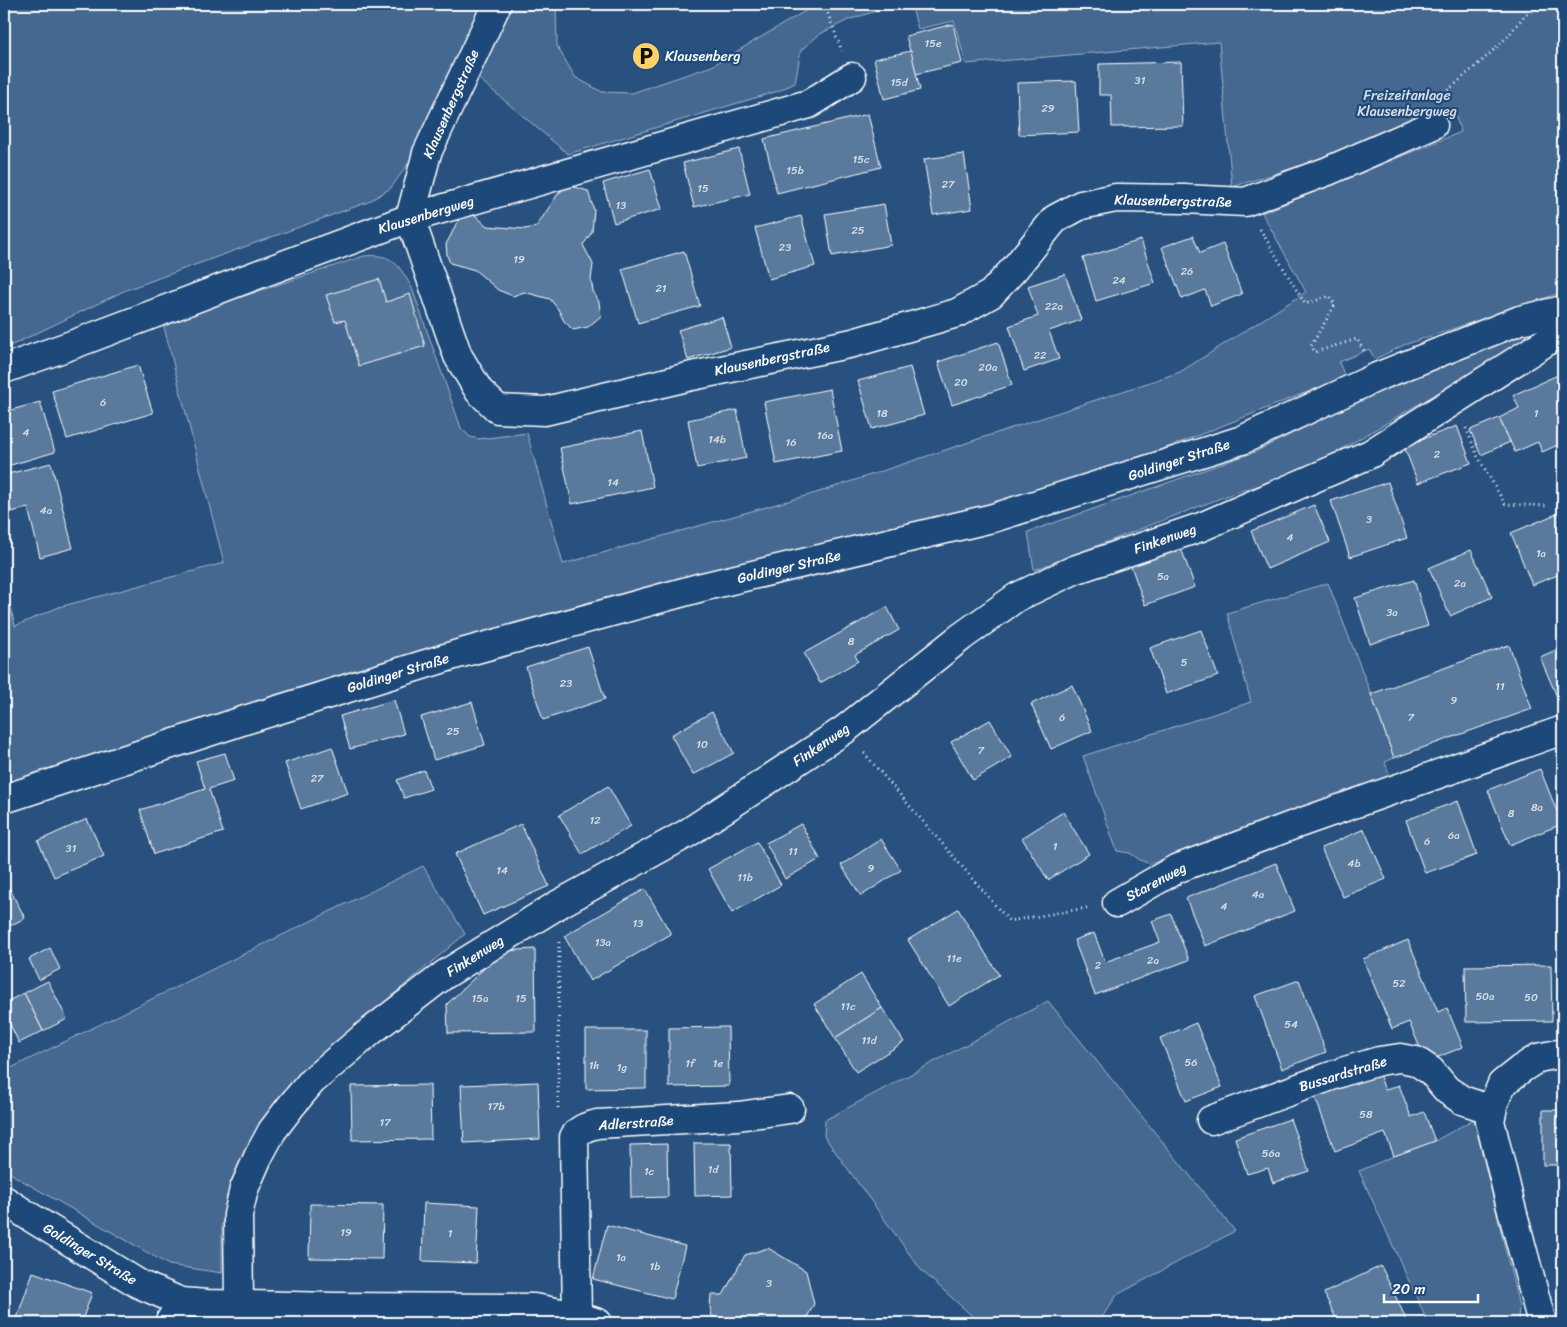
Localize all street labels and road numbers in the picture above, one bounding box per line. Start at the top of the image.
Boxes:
street label: Klausenbergstraße [416,45,486,163]
street label: Klausenbergstraße [1114,187,1232,215]
street label: Klausenbergweg [375,189,477,241]
street label: Klausenbergstraße [712,335,832,383]
street label: Goldinger Straße [1125,432,1233,488]
street label: Finkenweg [1130,517,1200,561]
street label: Goldinger Straße [735,543,843,591]
street label: Goldinger Straße [344,646,452,700]
street label: Finkenweg [787,717,855,773]
street label: Starenweg [1121,855,1191,909]
street label: Finkenweg [441,928,509,984]
street label: Bussardstraße [1296,1049,1390,1099]
street label: Adlerstraße [597,1108,675,1138]
street label: Goldinger Straße [38,1216,142,1292]

